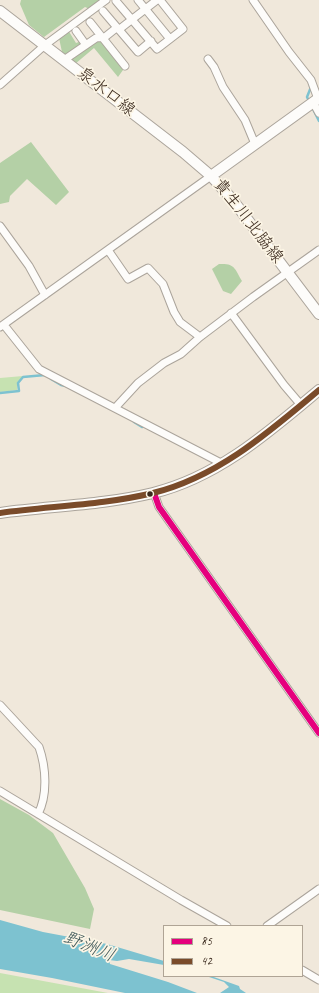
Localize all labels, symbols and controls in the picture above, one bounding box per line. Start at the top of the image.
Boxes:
street label: 泉水口線 [73,63,139,121]
street label: 貴生川北脇線 [209,175,287,267]
unlabelled marker [145,489,155,499]
legend [163,925,303,977]
water label: 野洲川 [60,927,118,967]
text: 85 [201,933,212,949]
text: 42 [201,953,212,969]

